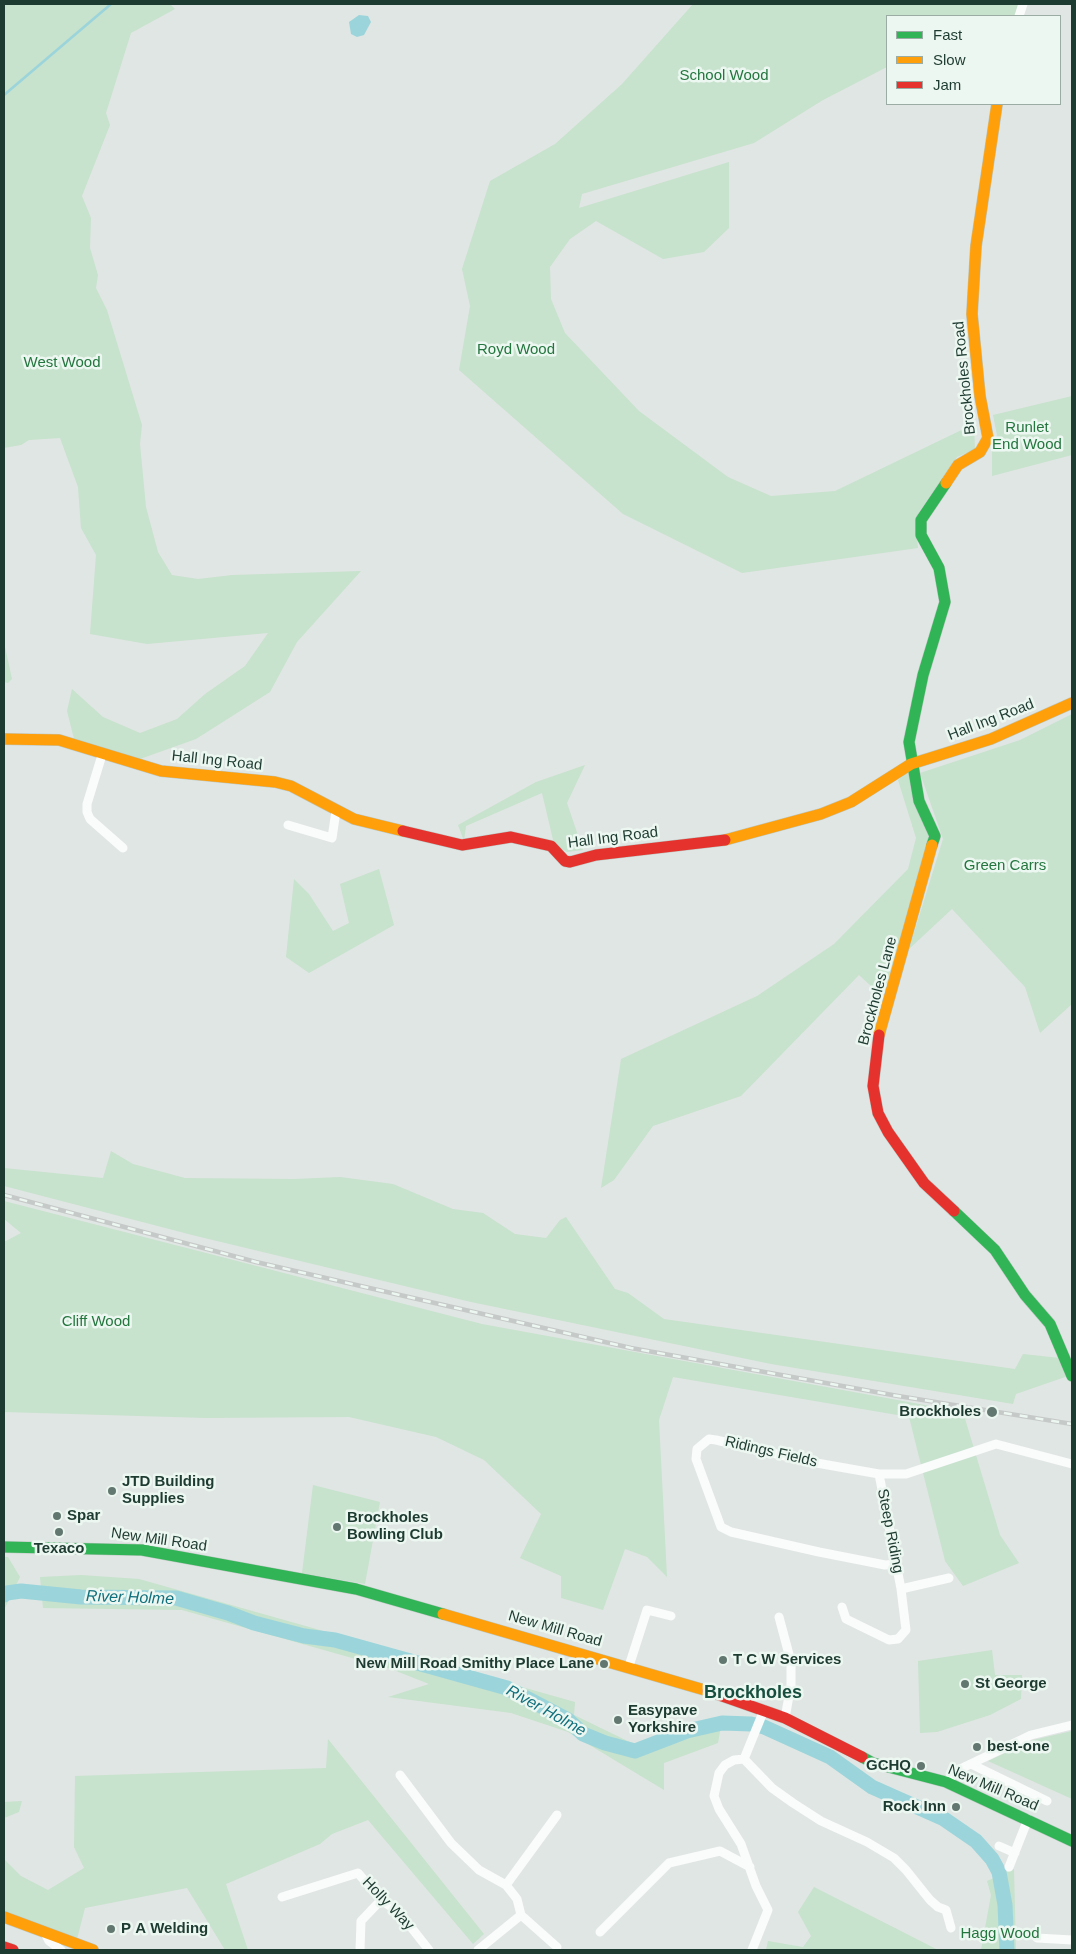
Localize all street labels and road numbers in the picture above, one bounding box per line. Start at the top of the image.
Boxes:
street label: Brockholes Road [950,320,980,436]
street label: Hall Ing Road [945,695,1037,745]
street label: Hall Ing Road [171,747,263,775]
street label: Hall Ing Road [567,824,659,852]
street label: Brockholes Lane [855,935,901,1047]
street label: Ridings Fields [723,1433,819,1471]
street label: Steep Riding [873,1487,907,1575]
street label: New Mill Road [110,1524,208,1556]
street label: New Mill Road [506,1607,604,1651]
street label: New Mill Road [945,1761,1041,1815]
street label: Holly Way [358,1874,418,1934]

